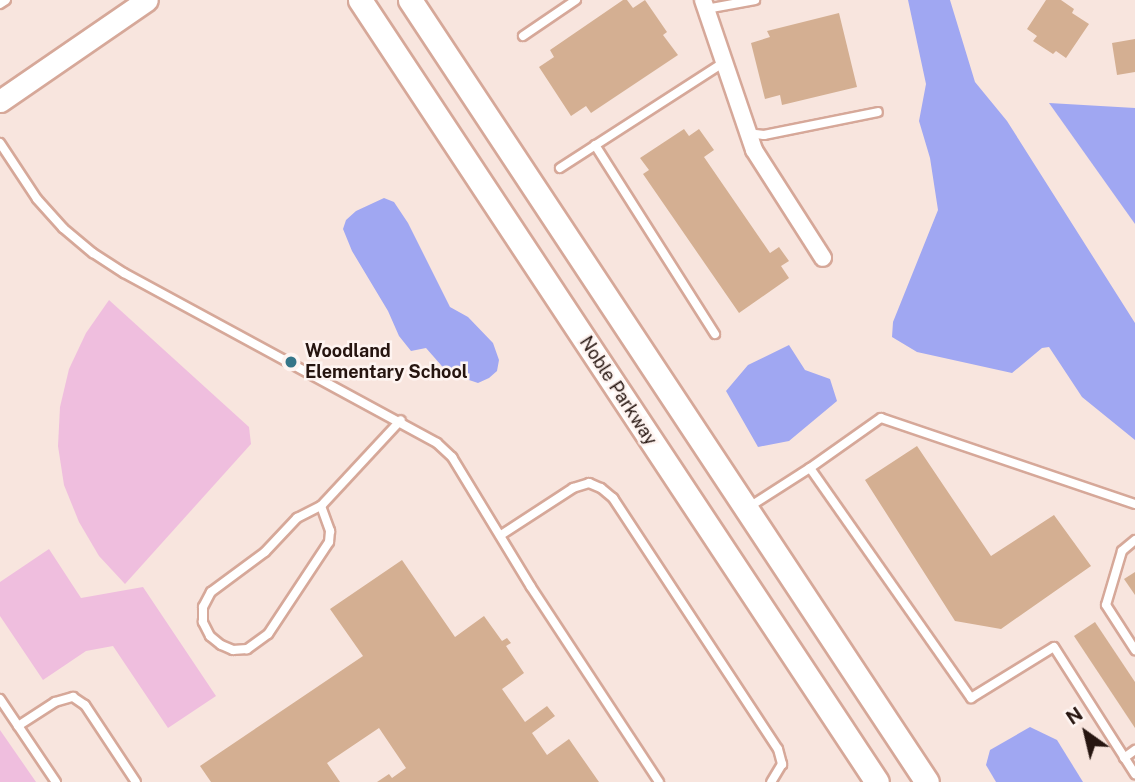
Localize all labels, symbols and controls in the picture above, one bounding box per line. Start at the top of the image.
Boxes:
street label: Noble Parkway [575,332,661,450]
place label: Woodland Elementary School [305,341,468,384]
marker: Woodland Elementary School [283,354,299,370]
north arrow [1051,698,1121,768]
text: N [1062,702,1087,729]

